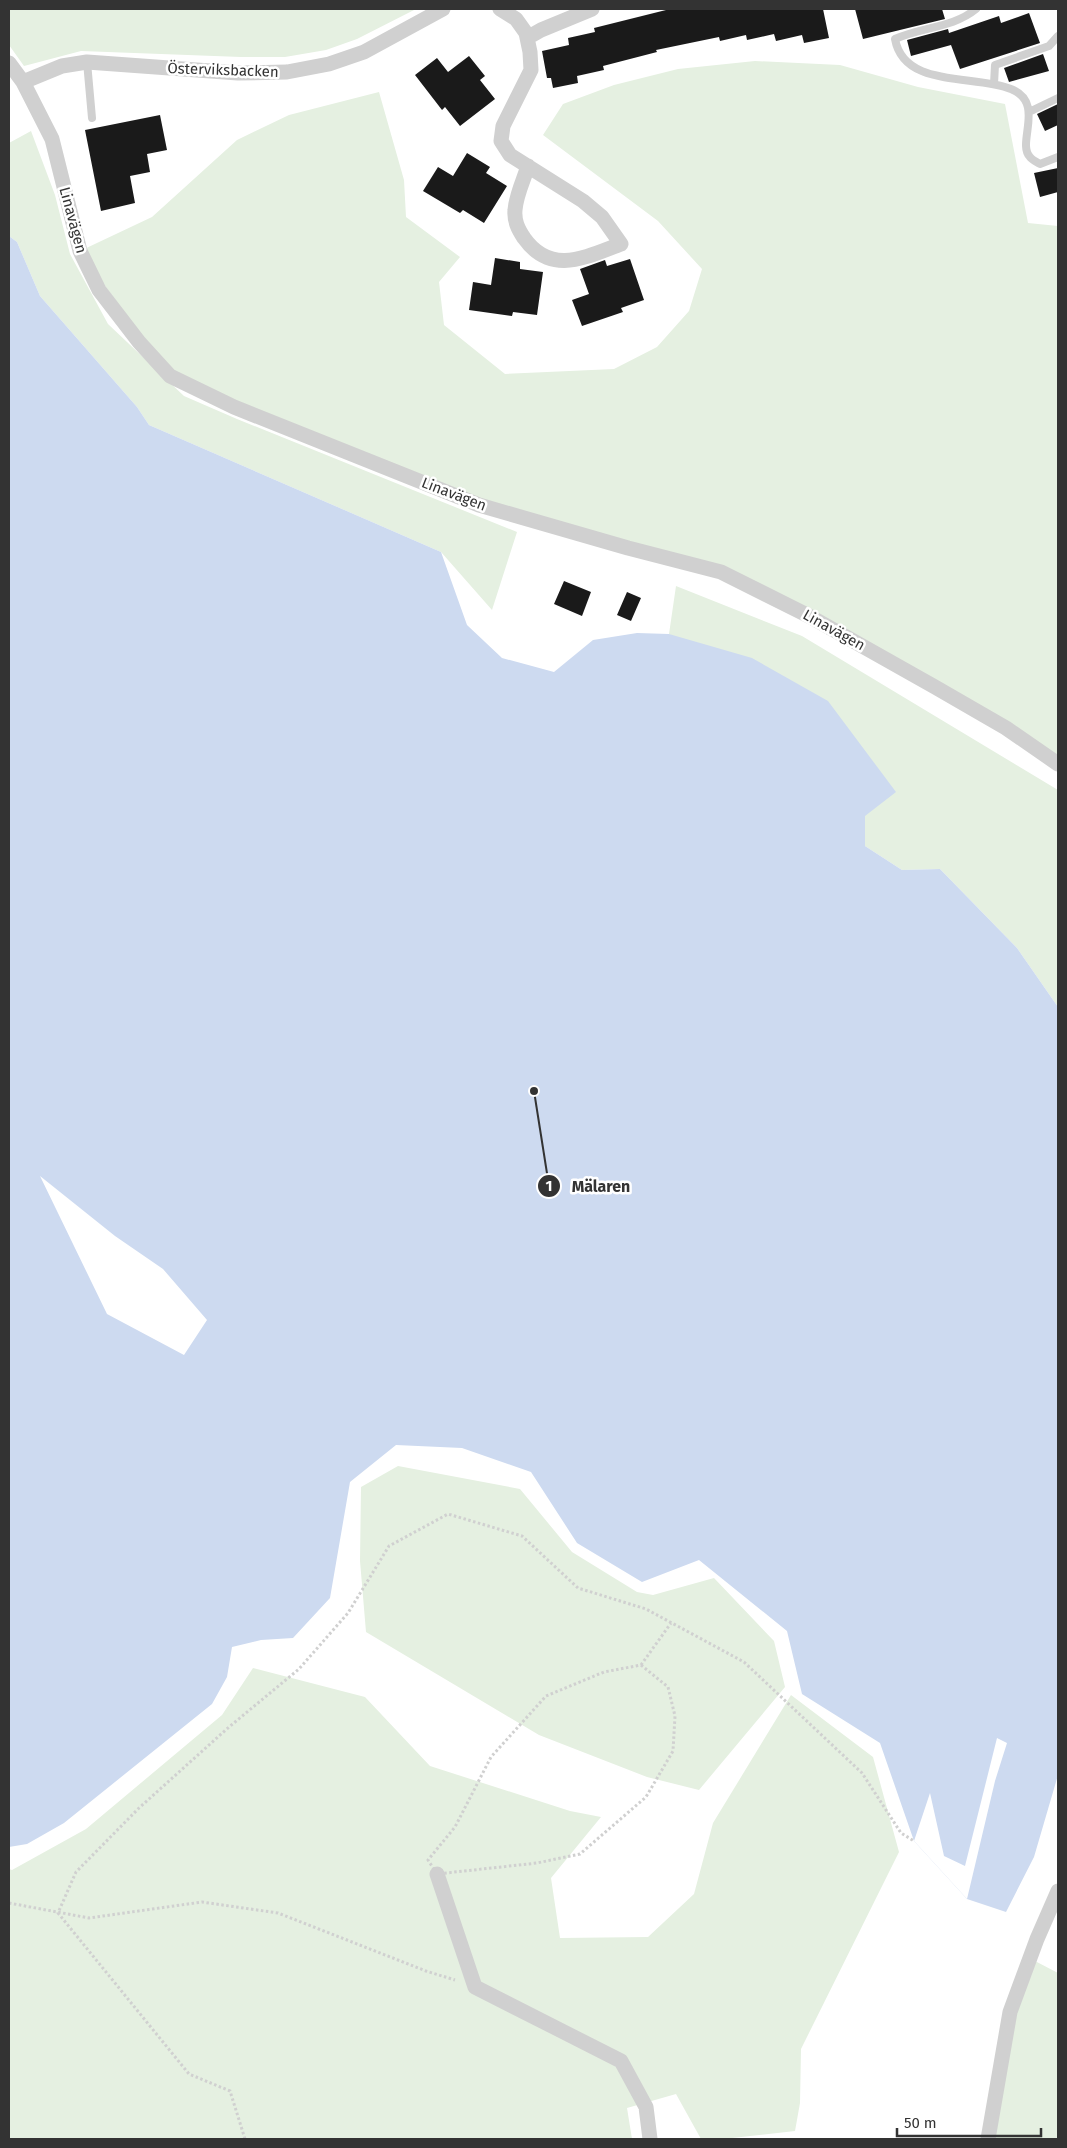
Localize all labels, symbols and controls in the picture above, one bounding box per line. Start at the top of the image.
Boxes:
street label: Österviksbacken [167,59,279,81]
street label: Linavägen [55,185,91,255]
street label: Linavägen [419,473,489,515]
street label: Linavägen [800,606,868,654]
callout: Mälaren [537,1171,640,1202]
text: 1 [546,1177,552,1195]
text: Mälaren [572,1177,630,1196]
scale bar [897,2106,1041,2138]
text: 50 m [904,2114,937,2132]

